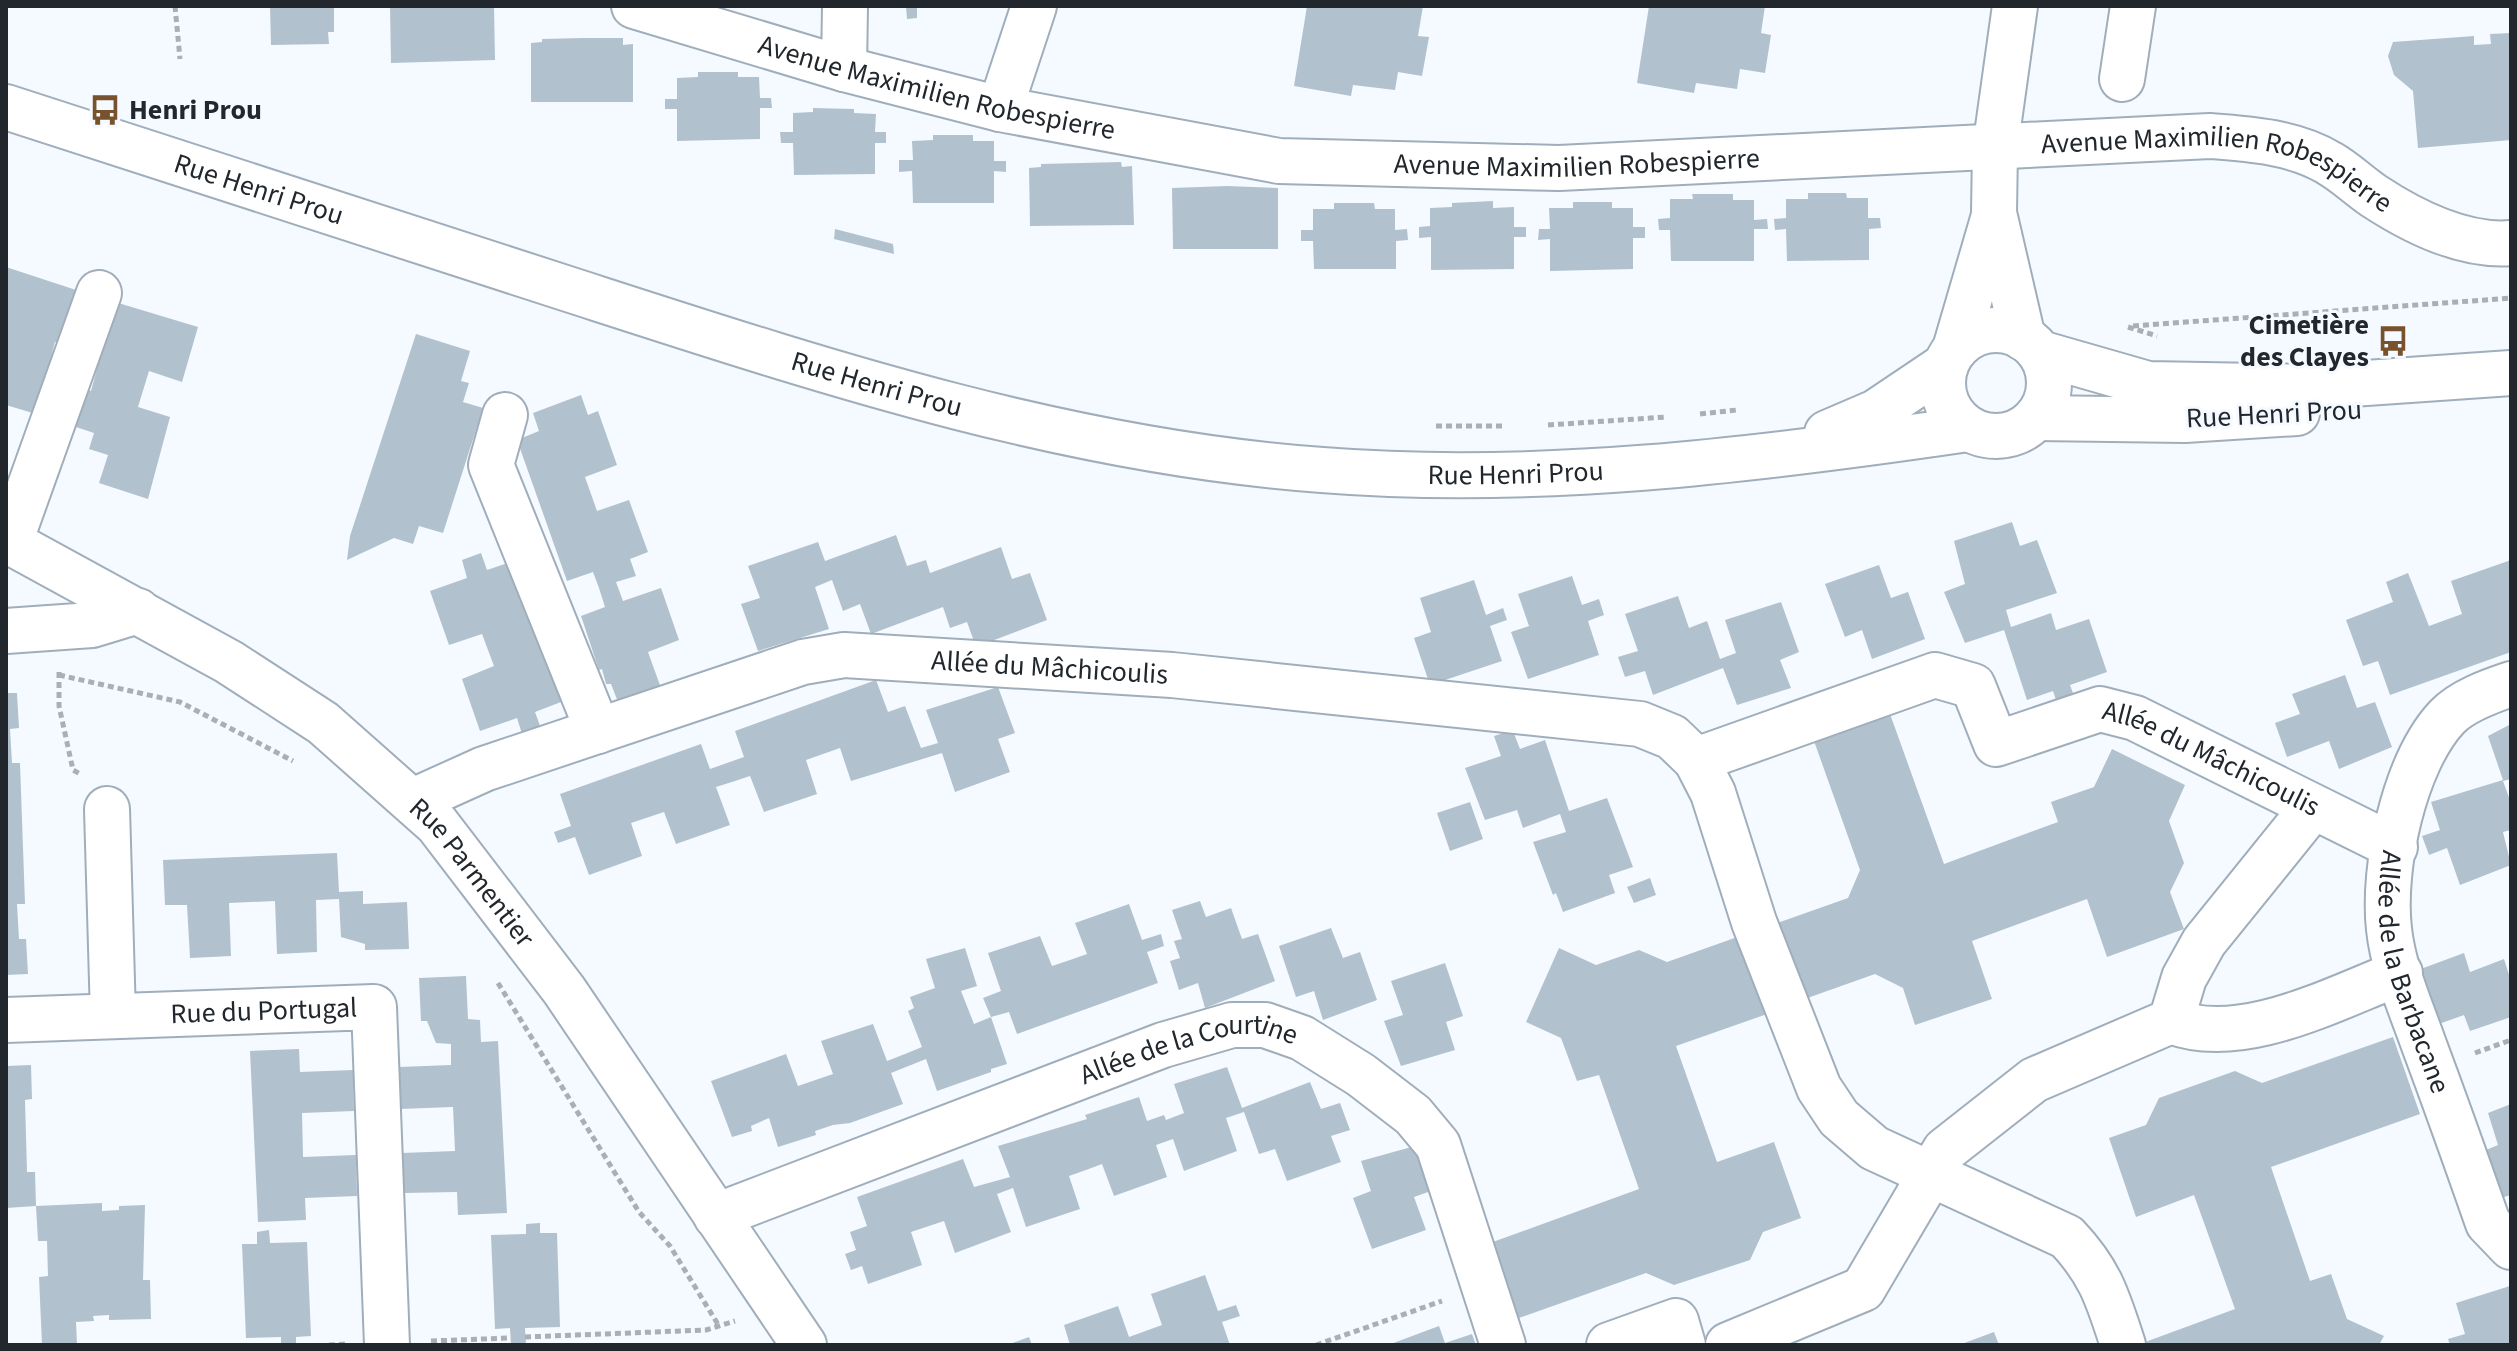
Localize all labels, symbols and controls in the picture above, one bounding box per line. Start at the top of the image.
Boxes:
street label: Avenue Maximilien Robespierre [754,24,1118,150]
place label: Henri Prou [129,90,262,130]
bus stop icon: Henri Prou [88,93,122,127]
street label: Avenue Maximilien Robespierre [2040,116,2400,223]
street label: Avenue Maximilien Robespierre [1393,138,1761,188]
street label: Rue Henri Prou [169,143,349,235]
place label: Cimetière des Clayes [2240,305,2369,377]
bus stop icon: Cimetière des Clayes [2376,324,2410,358]
street label: Rue Henri Prou [786,341,967,427]
street label: Rue Henri Prou [2185,389,2363,439]
street label: Rue Henri Prou [1427,451,1605,495]
street label: Allée du Mâchicoulis [930,640,1169,695]
street label: Allée du Mâchicoulis [2098,690,2327,827]
street label: Rue Parmentier [400,788,544,956]
street label: Allée de la Barbacane [2368,848,2460,1099]
street label: Rue du Portugal [170,988,358,1034]
street label: Allée de la Courtine [1074,1005,1304,1095]

